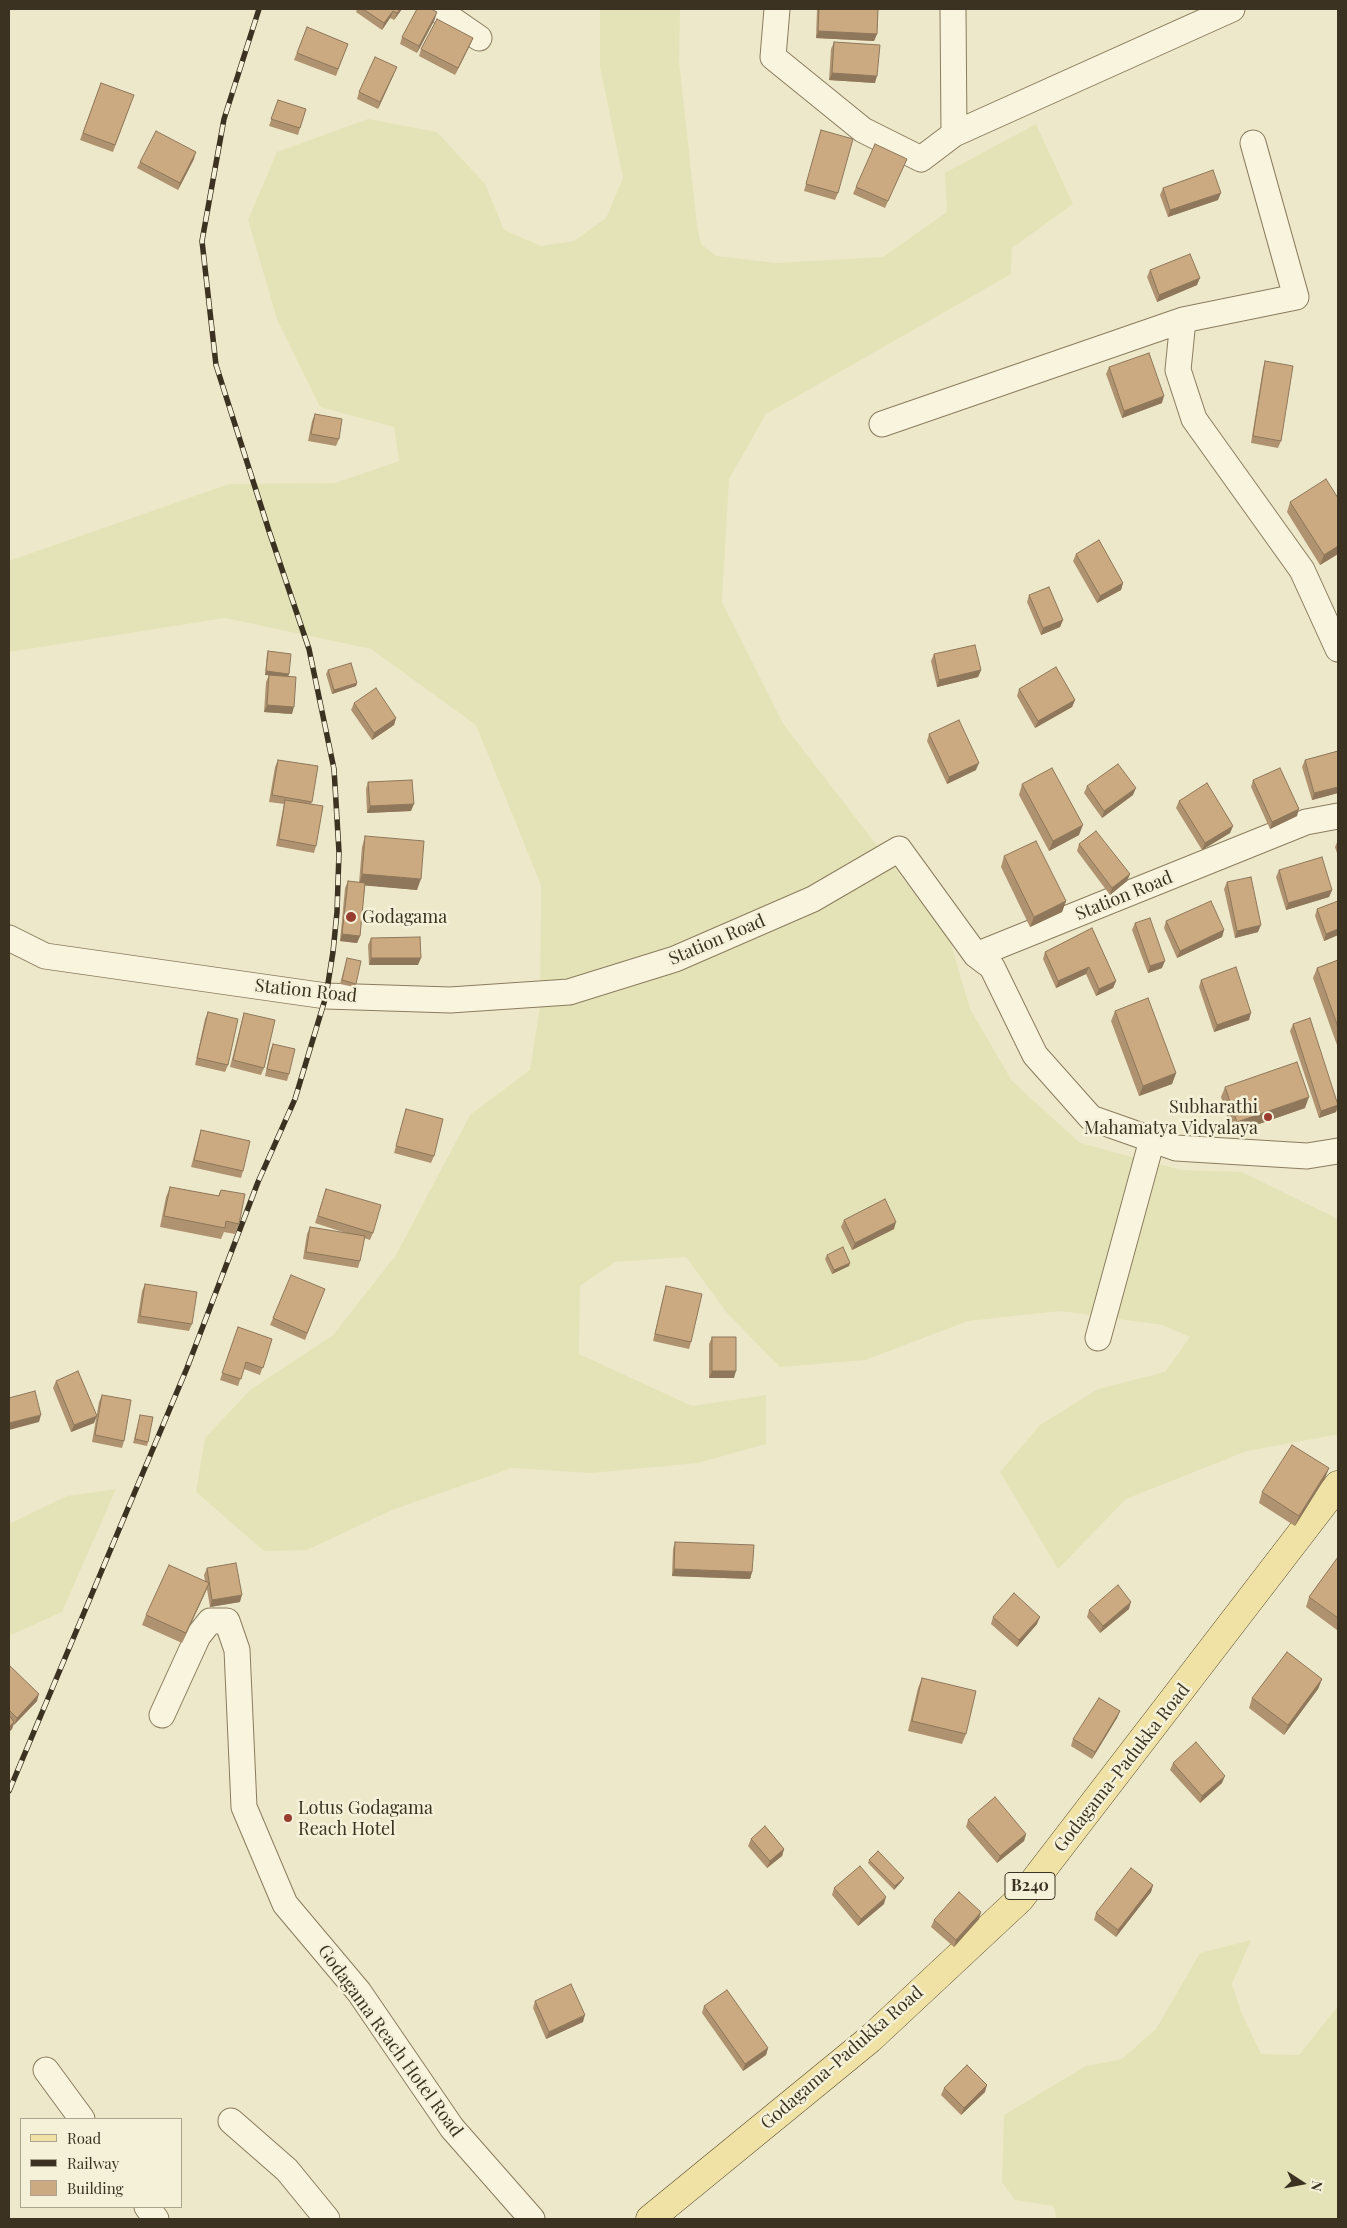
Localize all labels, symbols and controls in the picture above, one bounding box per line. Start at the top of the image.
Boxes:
street label: Station Road [1072,867,1176,925]
place label: Godagama [362,906,447,928]
marker: Godagama [344,910,358,924]
street label: Station Road [665,910,769,970]
street label: Station Road [254,975,358,1007]
place label: Subharathi Mahamatya Vidyalaya [1084,1096,1258,1138]
marker: Subharathi Mahamatya Vidyalaya [1262,1111,1274,1123]
street label: Godagama-Padukka Road [1050,1680,1194,1856]
place label: Lotus Godagama Reach Hotel [298,1797,433,1840]
marker: Lotus Godagama Reach Hotel [282,1812,294,1824]
road number: B240 [1005,1872,1055,1900]
street label: Godagama Reach Hotel Road [313,1941,467,2141]
street label: Godagama-Padukka Road [757,1982,927,2134]
legend [20,2118,182,2208]
text: Road [67,2128,101,2148]
text: Railway [67,2153,119,2173]
north arrow [1277,2158,1327,2208]
text: Building [67,2178,123,2198]
text: N [1307,2179,1328,2193]

